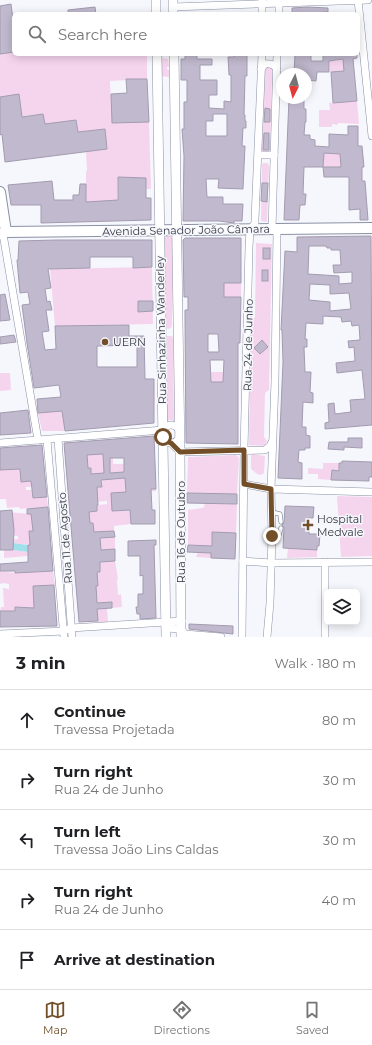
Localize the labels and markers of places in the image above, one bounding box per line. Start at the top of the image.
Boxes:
place label: UERN [113,335,146,349]
marker: UERN [100,337,110,347]
place label: Hospital Medvale [317,512,364,539]
marker: Hospital Medvale [302,519,314,531]

